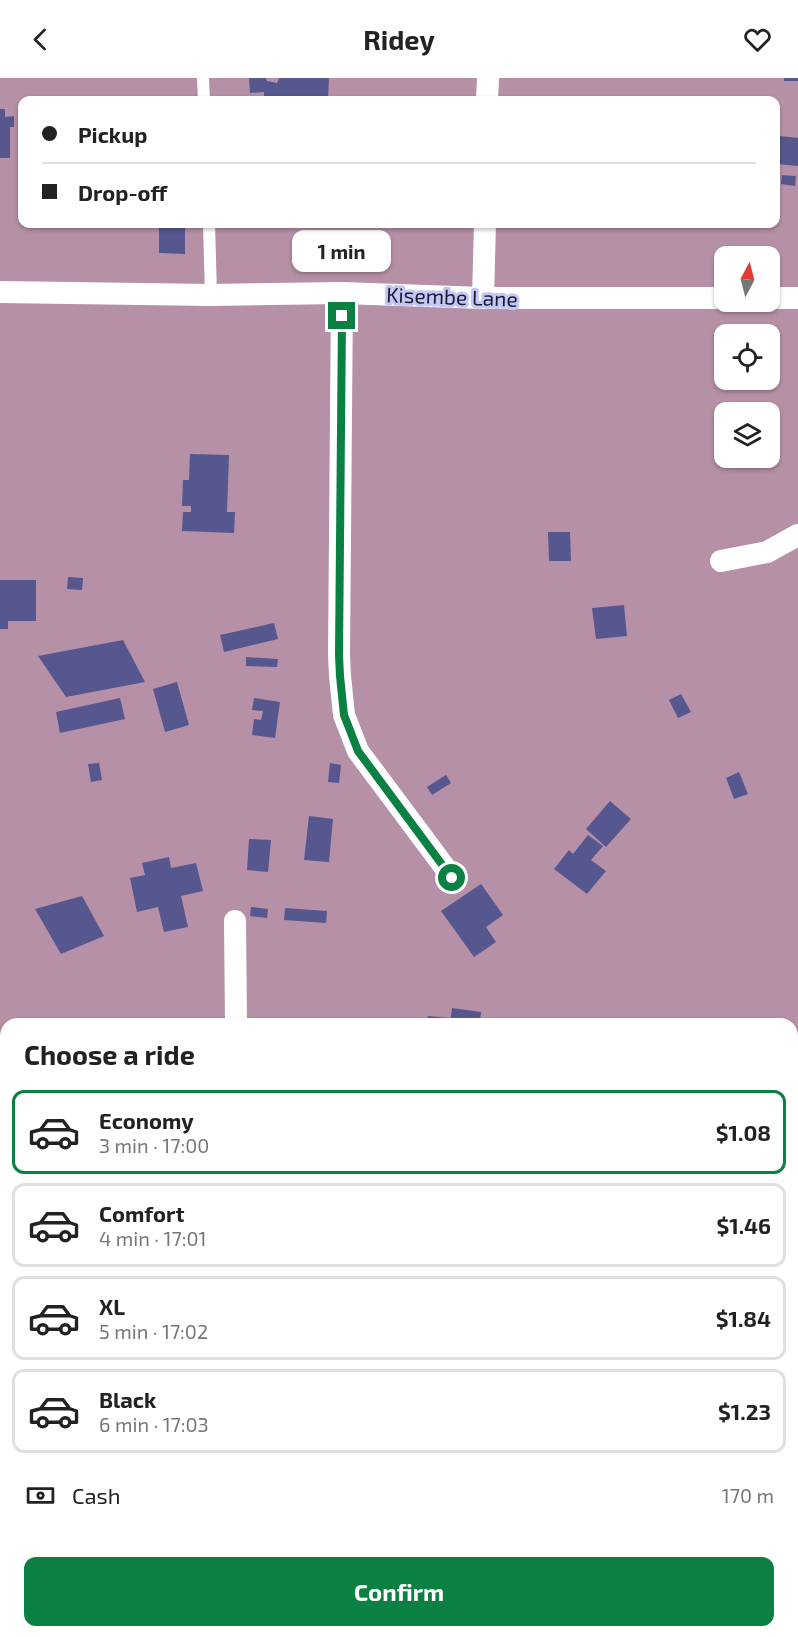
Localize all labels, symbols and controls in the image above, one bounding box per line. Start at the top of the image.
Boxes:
icon: back [24,23,57,56]
text: Ridey [363,23,435,55]
icon: heart [741,23,774,56]
text: Pickup [78,121,147,147]
text: Drop-off [78,179,167,205]
callout: 1 min [292,229,392,271]
text: 1 min [317,239,366,263]
north arrow [714,246,780,312]
map controls [714,246,780,468]
street label: Kisembe Lane [386,281,518,311]
route end [328,302,355,329]
button: locate [714,324,780,390]
button: layers [714,402,780,468]
route start [438,864,465,891]
text: Choose a ride [24,1038,195,1070]
icon: car [27,1105,81,1159]
text: Economy [99,1107,194,1133]
text: $1.08 [716,1119,771,1145]
text: 3 min · 17:00 [99,1133,209,1157]
icon: car [27,1198,81,1252]
text: Comfort [99,1200,184,1226]
text: $1.46 [716,1212,771,1238]
text: 4 min · 17:01 [99,1226,206,1250]
icon: car [27,1291,81,1345]
text: XL [99,1293,125,1319]
text: $1.84 [716,1305,771,1331]
text: 5 min · 17:02 [99,1319,208,1343]
icon: car [27,1384,81,1438]
text: Black [99,1386,156,1412]
text: $1.23 [718,1398,771,1424]
text: 6 min · 17:03 [99,1412,209,1436]
icon: cash [24,1479,57,1512]
text: Cash [72,1482,121,1508]
text: 170 m [722,1483,774,1507]
button: Confirm [24,1557,774,1626]

